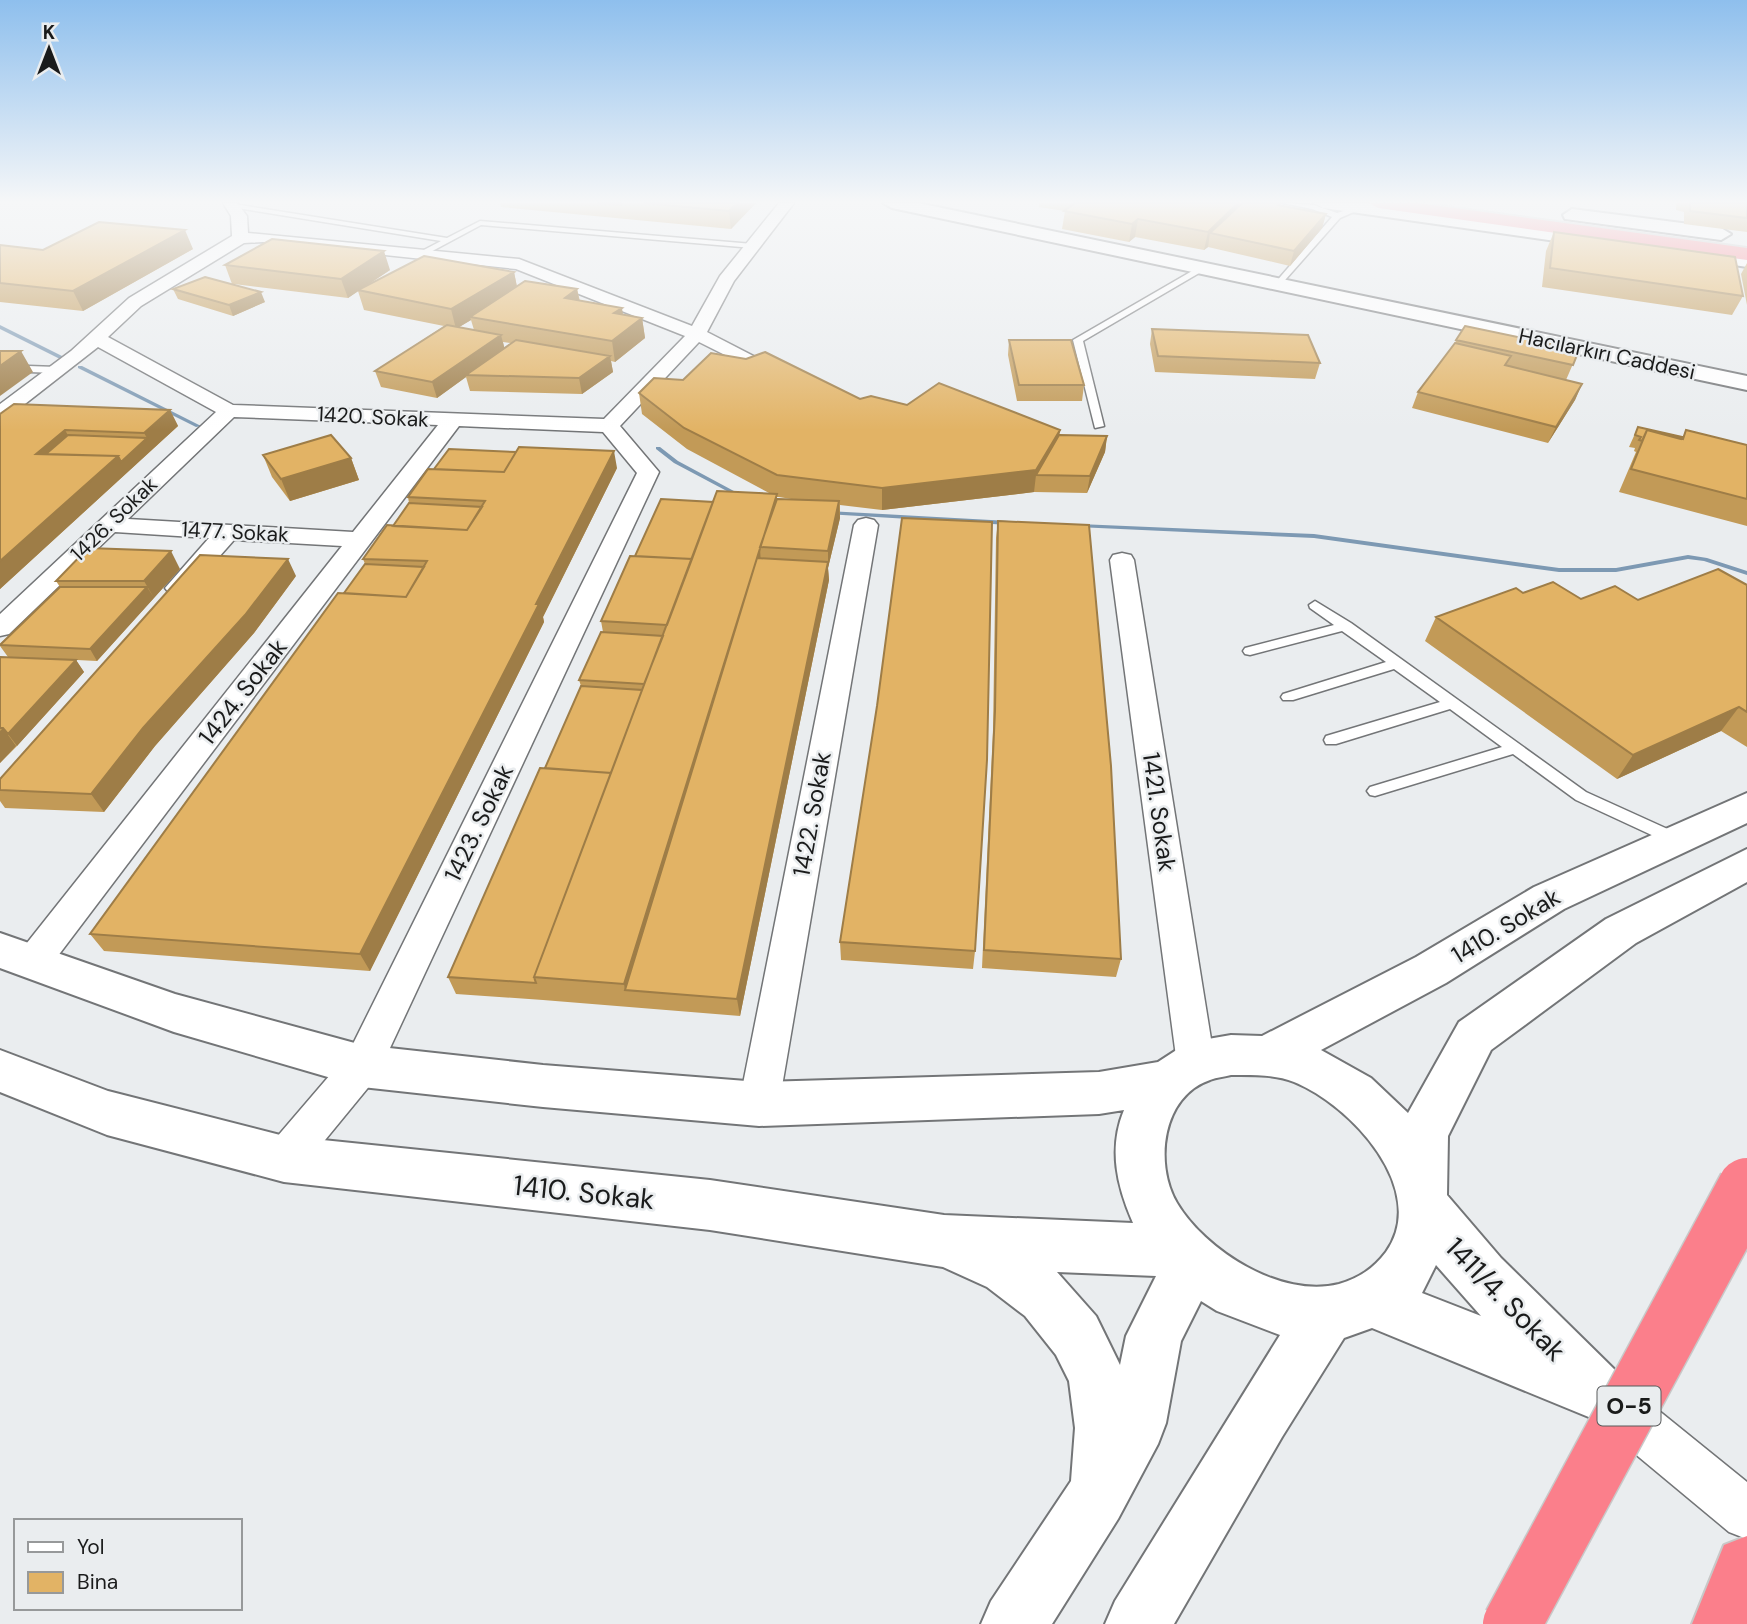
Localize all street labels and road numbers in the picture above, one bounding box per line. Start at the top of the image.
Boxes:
street label: Hacılarkırı Caddesi [1516,322,1698,386]
street label: 1420. Sokak [317,400,430,434]
street label: 1426. Sokak [64,470,164,568]
street label: 1477. Sokak [181,515,290,549]
street label: 1424. Sokak [191,632,294,751]
street label: 1422. Sokak [785,749,838,879]
street label: 1421. Sokak [1136,750,1183,873]
street label: 1423. Sokak [437,759,520,886]
street label: 1410. Sokak [1446,881,1566,970]
street label: 1410. Sokak [512,1167,656,1218]
street label: 1411/4. Sokak [1437,1230,1574,1369]
road number: O-5 [1598,1386,1660,1426]

